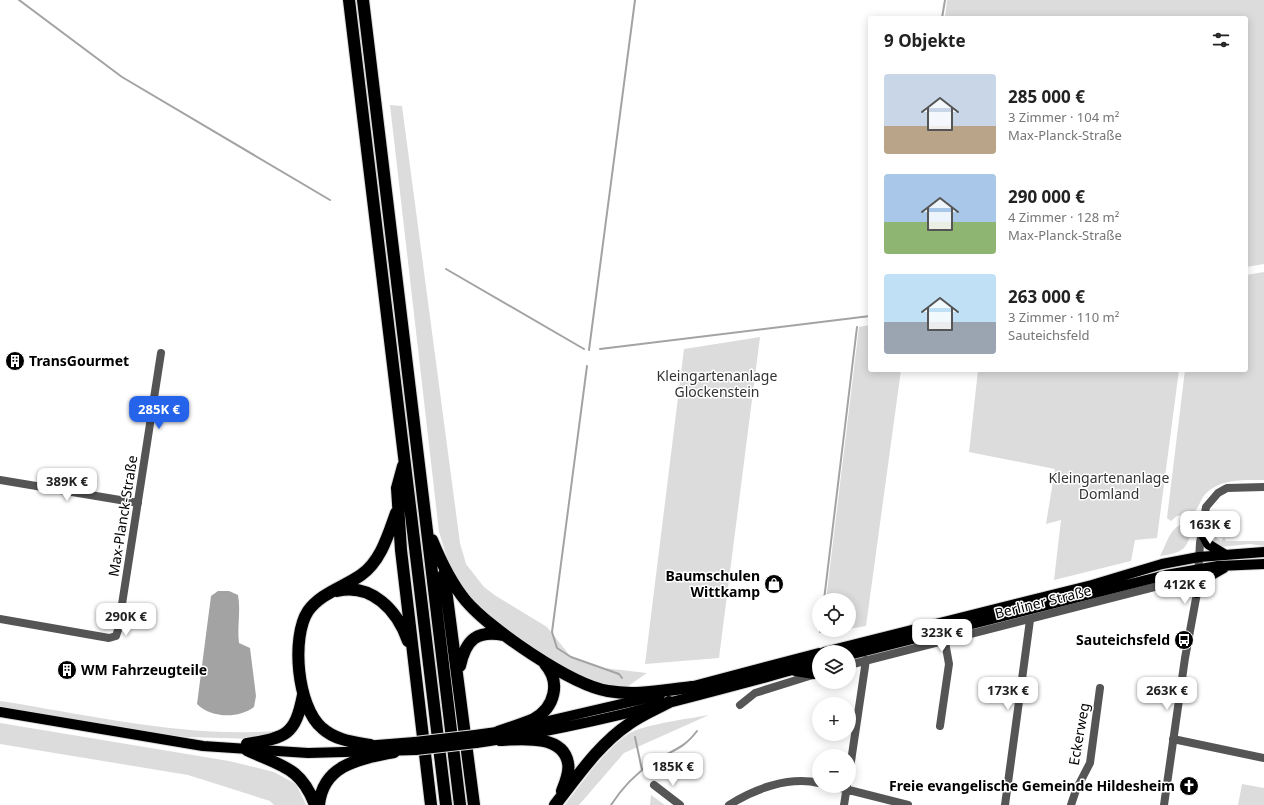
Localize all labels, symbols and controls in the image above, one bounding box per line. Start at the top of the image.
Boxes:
text: 9 Objekte [884,29,966,52]
icon: filters [1210,29,1232,51]
text: 285 000 € [1008,85,1085,108]
icon: home [916,90,964,138]
text: 3 Zimmer · 104 m² [1008,108,1119,126]
text: Max-Planck-Straße [1008,126,1122,144]
text: 290 000 € [1008,185,1085,208]
icon: home [916,190,964,238]
text: 4 Zimmer · 128 m² [1008,208,1119,226]
text: Max-Planck-Straße [1008,226,1122,244]
text: 263 000 € [1008,285,1085,308]
icon: home [916,290,964,338]
text: 3 Zimmer · 110 m² [1008,308,1119,326]
text: Sauteichsfeld [1008,326,1090,344]
building icon: TransGourmet [4,350,26,372]
place label: TransGourmet [29,351,129,370]
park label: Kleingartenanlage Glockenstein [657,366,777,401]
pin: 285K € [126,396,192,430]
text: 285K € [138,400,180,418]
street label: Max-Planck-Straße [104,454,141,578]
pin: 389K € [34,468,100,502]
park label: Kleingartenanlage Domland [1049,468,1169,503]
text: 389K € [46,472,88,490]
pin: 163K € [1177,511,1243,545]
text: 163K € [1189,515,1231,533]
place label: Baumschulen Wittkamp [665,566,760,601]
pin: 412K € [1152,571,1218,605]
shop icon: Baumschulen Wittkamp [763,573,785,595]
text: 412K € [1164,575,1206,593]
street label: Berliner Straße [993,580,1093,623]
map controls [812,593,856,793]
button: locate [812,593,856,637]
pin: 290K € [93,603,159,637]
text: 290K € [105,607,147,625]
pin: 323K € [909,619,975,653]
text: 323K € [921,623,963,641]
bus stop icon: Sauteichsfeld [1173,629,1195,651]
place label: Sauteichsfeld [1076,630,1170,649]
button: layers [812,645,856,689]
building icon: WM Fahrzeugteile [56,659,78,681]
place label: WM Fahrzeugteile [81,660,207,679]
pin: 173K € [975,677,1041,711]
pin: 263K € [1134,677,1200,711]
text: 173K € [987,681,1029,699]
text: 263K € [1146,681,1188,699]
button: + [812,697,856,741]
street label: Eckerweg [1064,701,1093,767]
button: − [812,749,856,793]
pin: 185K € [640,753,706,787]
text: 185K € [652,757,694,775]
church icon: Freie evangelische Gemeinde Hildesheim [1178,775,1200,797]
place label: Freie evangelische Gemeinde Hildesheim [889,776,1175,795]

